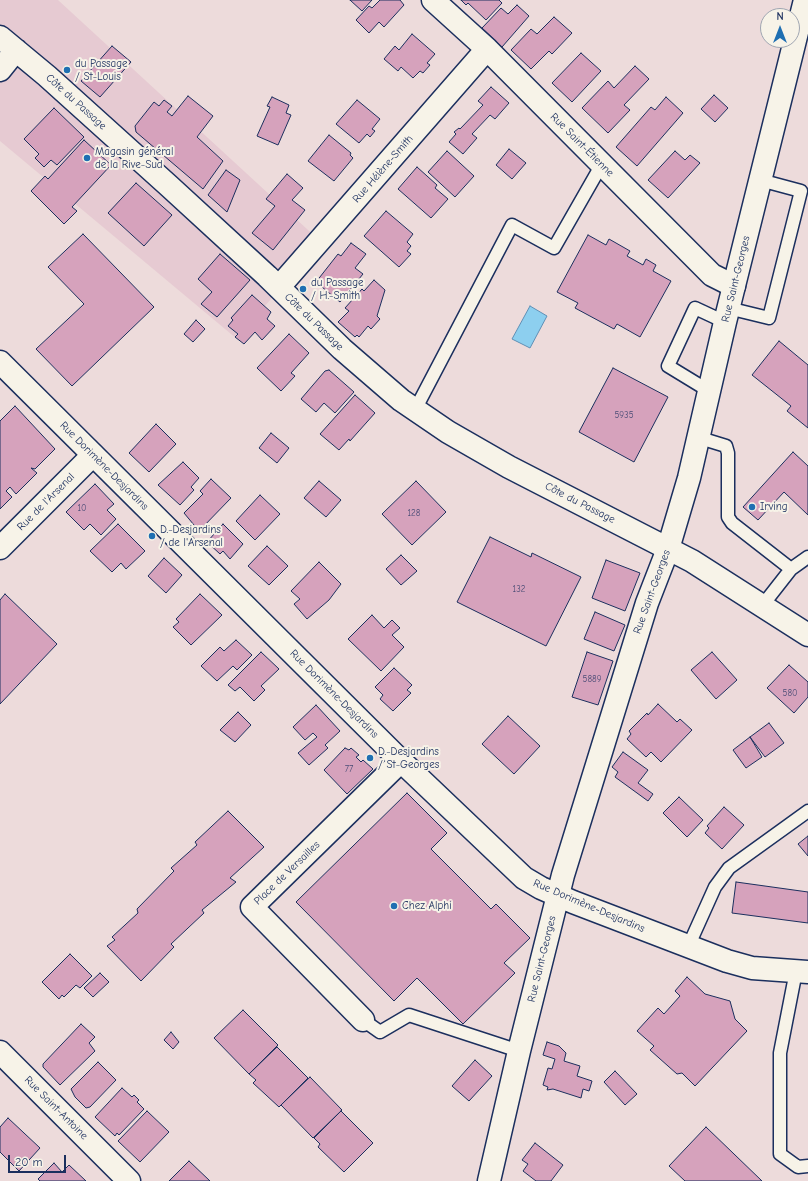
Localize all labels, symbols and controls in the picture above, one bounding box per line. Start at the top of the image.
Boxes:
north arrow [760,8,800,48]
text: N [776,10,784,23]
place label: du Passage / St-Louis [75,57,128,83]
marker: du Passage / St-Louis [62,65,72,75]
street label: Côte du Passage [43,71,109,133]
street label: Rue Saint-Étienne [547,110,617,180]
street label: Rue Hélène-Smith [350,132,416,206]
place label: Magasin général de la Rive-Sud [95,145,173,171]
marker: Magasin général de la Rive-Sud [82,153,92,163]
street label: Rue Saint-Georges [719,235,753,323]
place label: du Passage / H.-Smith [311,276,364,302]
marker: du Passage / H.-Smith [298,284,308,294]
street label: Côte du Passage [282,290,346,354]
house number: 5935 [614,410,634,420]
street label: Rue Dorimène-Desjardins [57,419,151,513]
street label: Rue de l'Arsenal [14,470,78,534]
street label: Côte du Passage [543,480,617,526]
place label: Irving [760,500,788,514]
marker: Irving [747,502,757,512]
house number: 10 [77,503,87,513]
house number: 128 [408,508,420,518]
place label: D.-Desjardins / de l'Arsenal [160,523,223,549]
marker: D.-Desjardins / de l'Arsenal [147,531,157,541]
street label: Rue Saint-Georges [631,548,673,636]
house number: 132 [513,584,525,594]
street label: Rue Dorimène-Desjardins [287,647,381,741]
house number: 5889 [583,674,601,684]
house number: 580 [783,688,797,698]
place label: D.-Desjardins / St-Georges [378,745,439,771]
marker: D.-Desjardins / St-Georges [365,753,375,763]
house number: 77 [345,764,353,774]
street label: Place de Versailles [251,838,323,908]
street label: Rue Dorimène-Desjardins [531,877,647,935]
place label: Chez Alphi [402,899,452,913]
marker: Chez Alphi [389,901,399,911]
street label: Rue Saint-Georges [525,915,559,1003]
street label: Rue Saint-Antoine [21,1073,91,1143]
scale bar [10,1147,68,1173]
text: 20 m [15,1155,43,1169]

